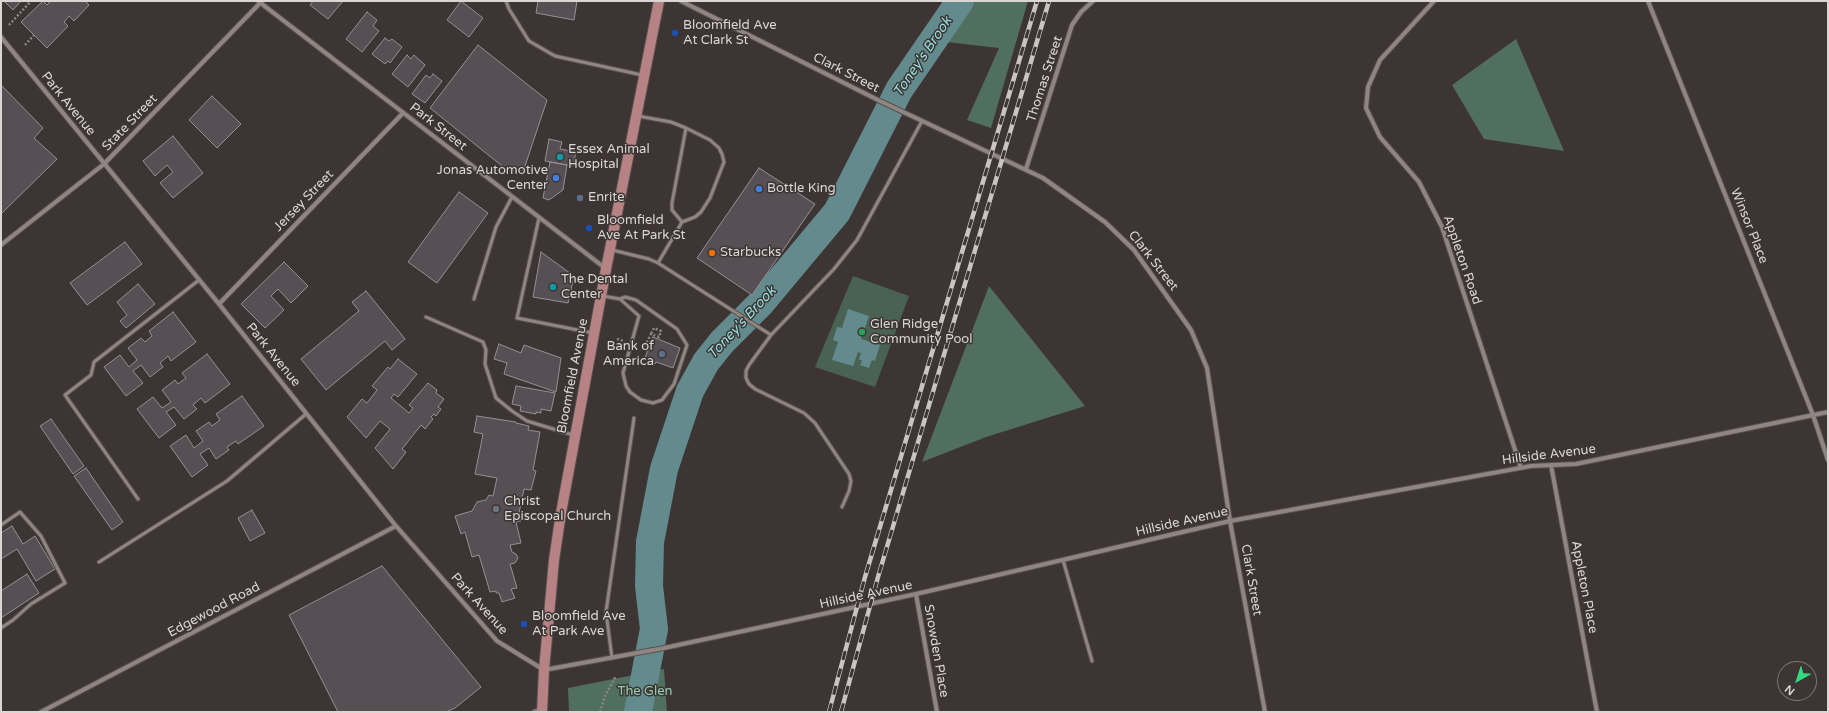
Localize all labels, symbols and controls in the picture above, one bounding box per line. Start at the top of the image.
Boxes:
water label: Toney's Brook [890,14,956,100]
place label: Bloomfield Ave At Clark St [683,18,777,49]
marker: Bloomfield Ave At Clark St [670,28,680,38]
street label: Thomas Street [1024,34,1066,124]
street label: Clark Street [810,50,882,96]
street label: Park Avenue [37,69,99,139]
street label: State Street [99,91,161,155]
street label: Park Street [406,100,470,154]
place label: Essex Animal Hospital [568,142,650,173]
marker: Essex Animal Hospital [555,152,565,162]
place label: Jonas Automotive Center [437,163,548,194]
street label: Jersey Street [271,167,337,235]
marker: Jonas Automotive Center [551,173,561,183]
place label: Bottle King [767,181,836,197]
marker: Bottle King [754,184,764,194]
street label: Winsor Place [1727,186,1771,266]
place label: Enrite [588,190,625,206]
marker: Enrite [575,193,585,203]
place label: Bloomfield Ave At Park St [597,213,685,244]
street label: Appleton Road [1439,213,1485,307]
marker: Bloomfield Ave At Park St [584,223,594,233]
street label: Clark Street [1125,228,1181,294]
place label: Starbucks [720,245,781,261]
marker: Starbucks [707,248,717,258]
place label: The Dental Center [561,272,628,303]
marker: The Dental Center [548,282,558,292]
water label: Toney's Brook [704,283,780,363]
street label: Bloomfield Avenue [554,317,592,435]
place label: Glen Ridge Community Pool [870,317,972,348]
street label: Park Avenue [242,320,304,390]
marker: Glen Ridge Community Pool [857,327,867,337]
place label: Bank of America [603,339,654,370]
marker: Bank of America [657,349,667,359]
street label: Hillside Avenue [1501,442,1597,468]
place label: Christ Episcopal Church [504,494,611,525]
marker: Christ Episcopal Church [491,504,501,514]
street label: Hillside Avenue [1134,504,1230,540]
street label: Appleton Place [1567,539,1601,635]
street label: Clark Street [1237,543,1265,617]
street label: Park Avenue [447,570,511,638]
street label: Hillside Avenue [818,578,914,612]
street label: Edgewood Road [165,579,263,641]
street label: Snowden Place [920,603,952,699]
place label: Bloomfield Ave At Park Ave [532,609,626,640]
marker: Bloomfield Ave At Park Ave [519,619,529,629]
north arrow [1777,661,1817,701]
text: N [1782,682,1797,698]
park label: The Glen [618,684,672,700]

